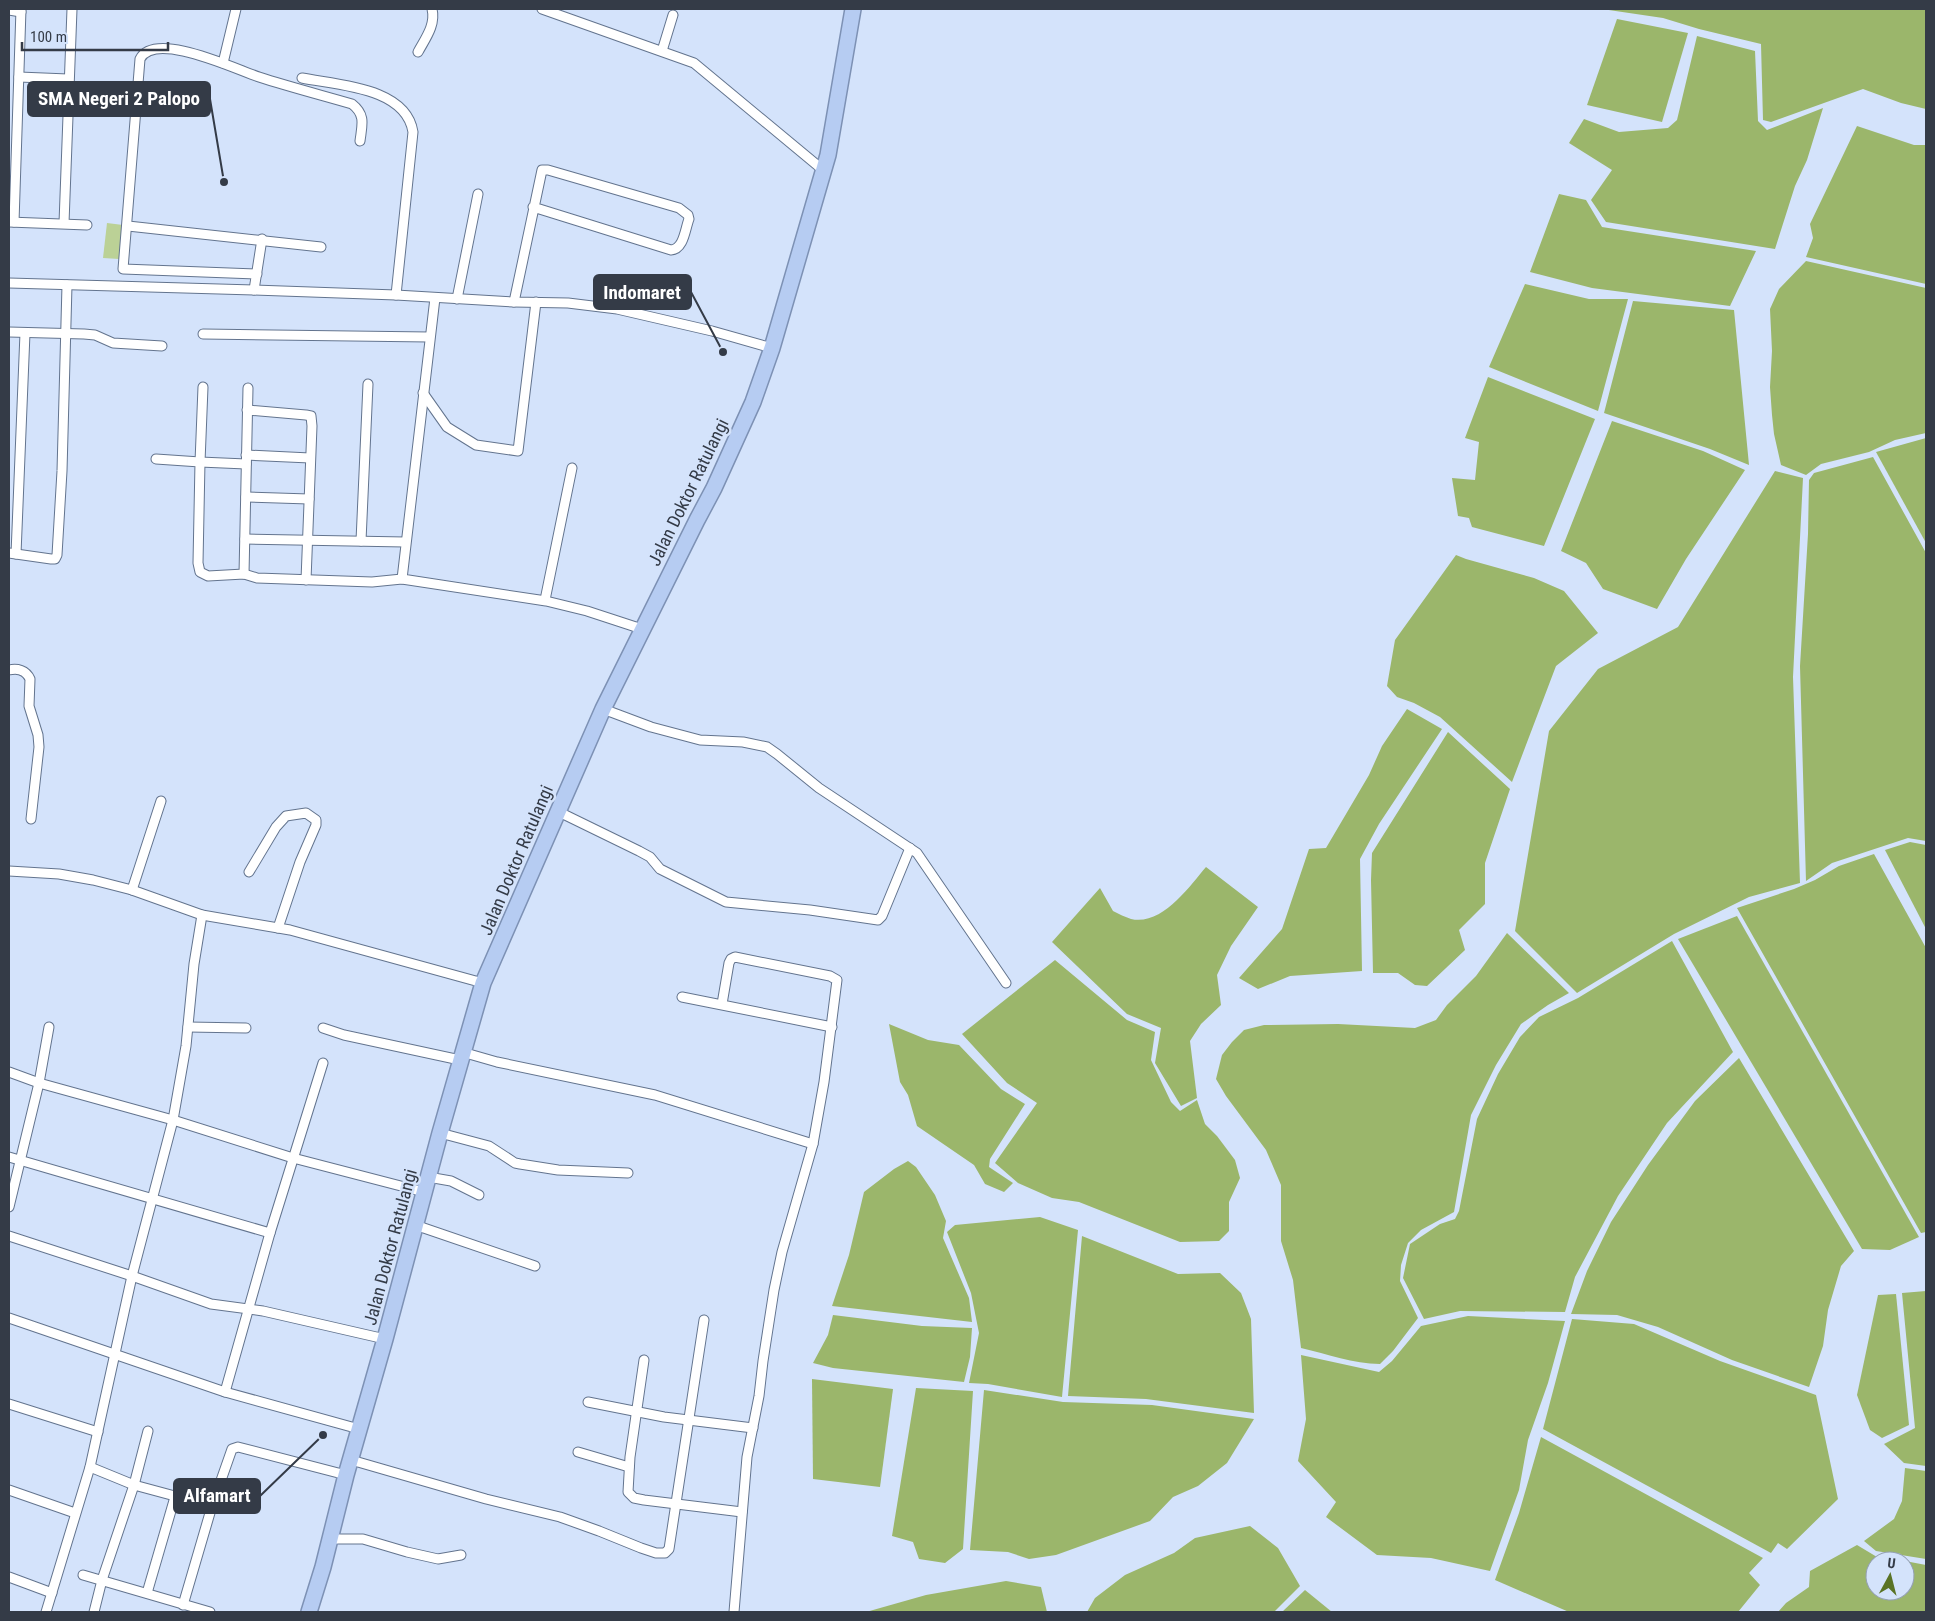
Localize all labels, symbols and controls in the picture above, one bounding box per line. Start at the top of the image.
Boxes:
scale bar [22,20,169,52]
text: 100 m [30,28,67,46]
callout: SMA Negeri 2 Palopo [28,82,210,116]
text: SMA Negeri 2 Palopo [38,87,200,110]
callout: Indomaret [594,275,691,309]
text: Indomaret [603,281,681,304]
street label: Jalan Doktor Ratulangi [643,415,733,569]
street label: Jalan Doktor Ratulangi [475,782,557,938]
street label: Jalan Doktor Ratulangi [359,1167,421,1327]
callout: Alfamart [174,1479,260,1513]
text: Alfamart [184,1484,251,1507]
north arrow [1865,1551,1915,1601]
text: U [1887,1555,1897,1572]

